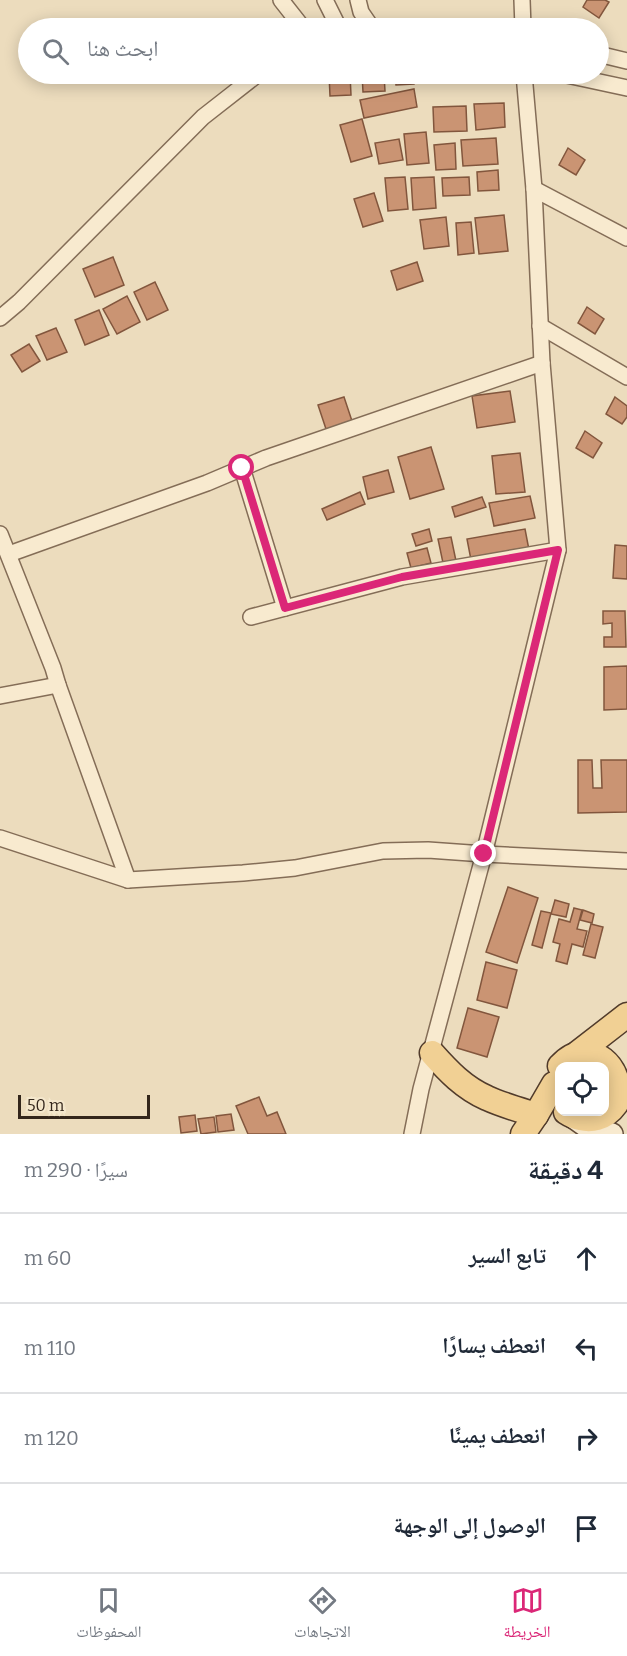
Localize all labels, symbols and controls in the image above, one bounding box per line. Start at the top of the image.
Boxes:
search box [18,18,609,84]
icon: search [39,35,72,68]
text: ابحث هنا [87,35,158,62]
route start [228,454,254,480]
route end [470,840,496,866]
map controls [555,1062,609,1116]
button: locate [555,1062,609,1116]
scale bar [18,1092,150,1120]
text: 50 m [27,1096,64,1115]
text: 4 دقيقة [528,1155,603,1186]
text: سيرًا · 290 m [24,1158,128,1182]
text: تابع السير [469,1242,546,1269]
icon: ahead [570,1242,603,1275]
text: 60 m [24,1246,72,1270]
text: انعطف يسارًا [442,1332,546,1359]
icon: left [570,1332,603,1365]
text: 110 m [24,1336,76,1360]
text: انعطف يمينًا [449,1422,546,1449]
icon: right [570,1422,603,1455]
text: 120 m [24,1426,79,1450]
text: الوصول إلى الوجهة [393,1512,546,1539]
icon: arrive [570,1512,603,1545]
tab: المحفوظات [76,1584,141,1647]
tab: الاتجاهات [294,1584,351,1647]
tab: الخريطة [504,1584,551,1647]

